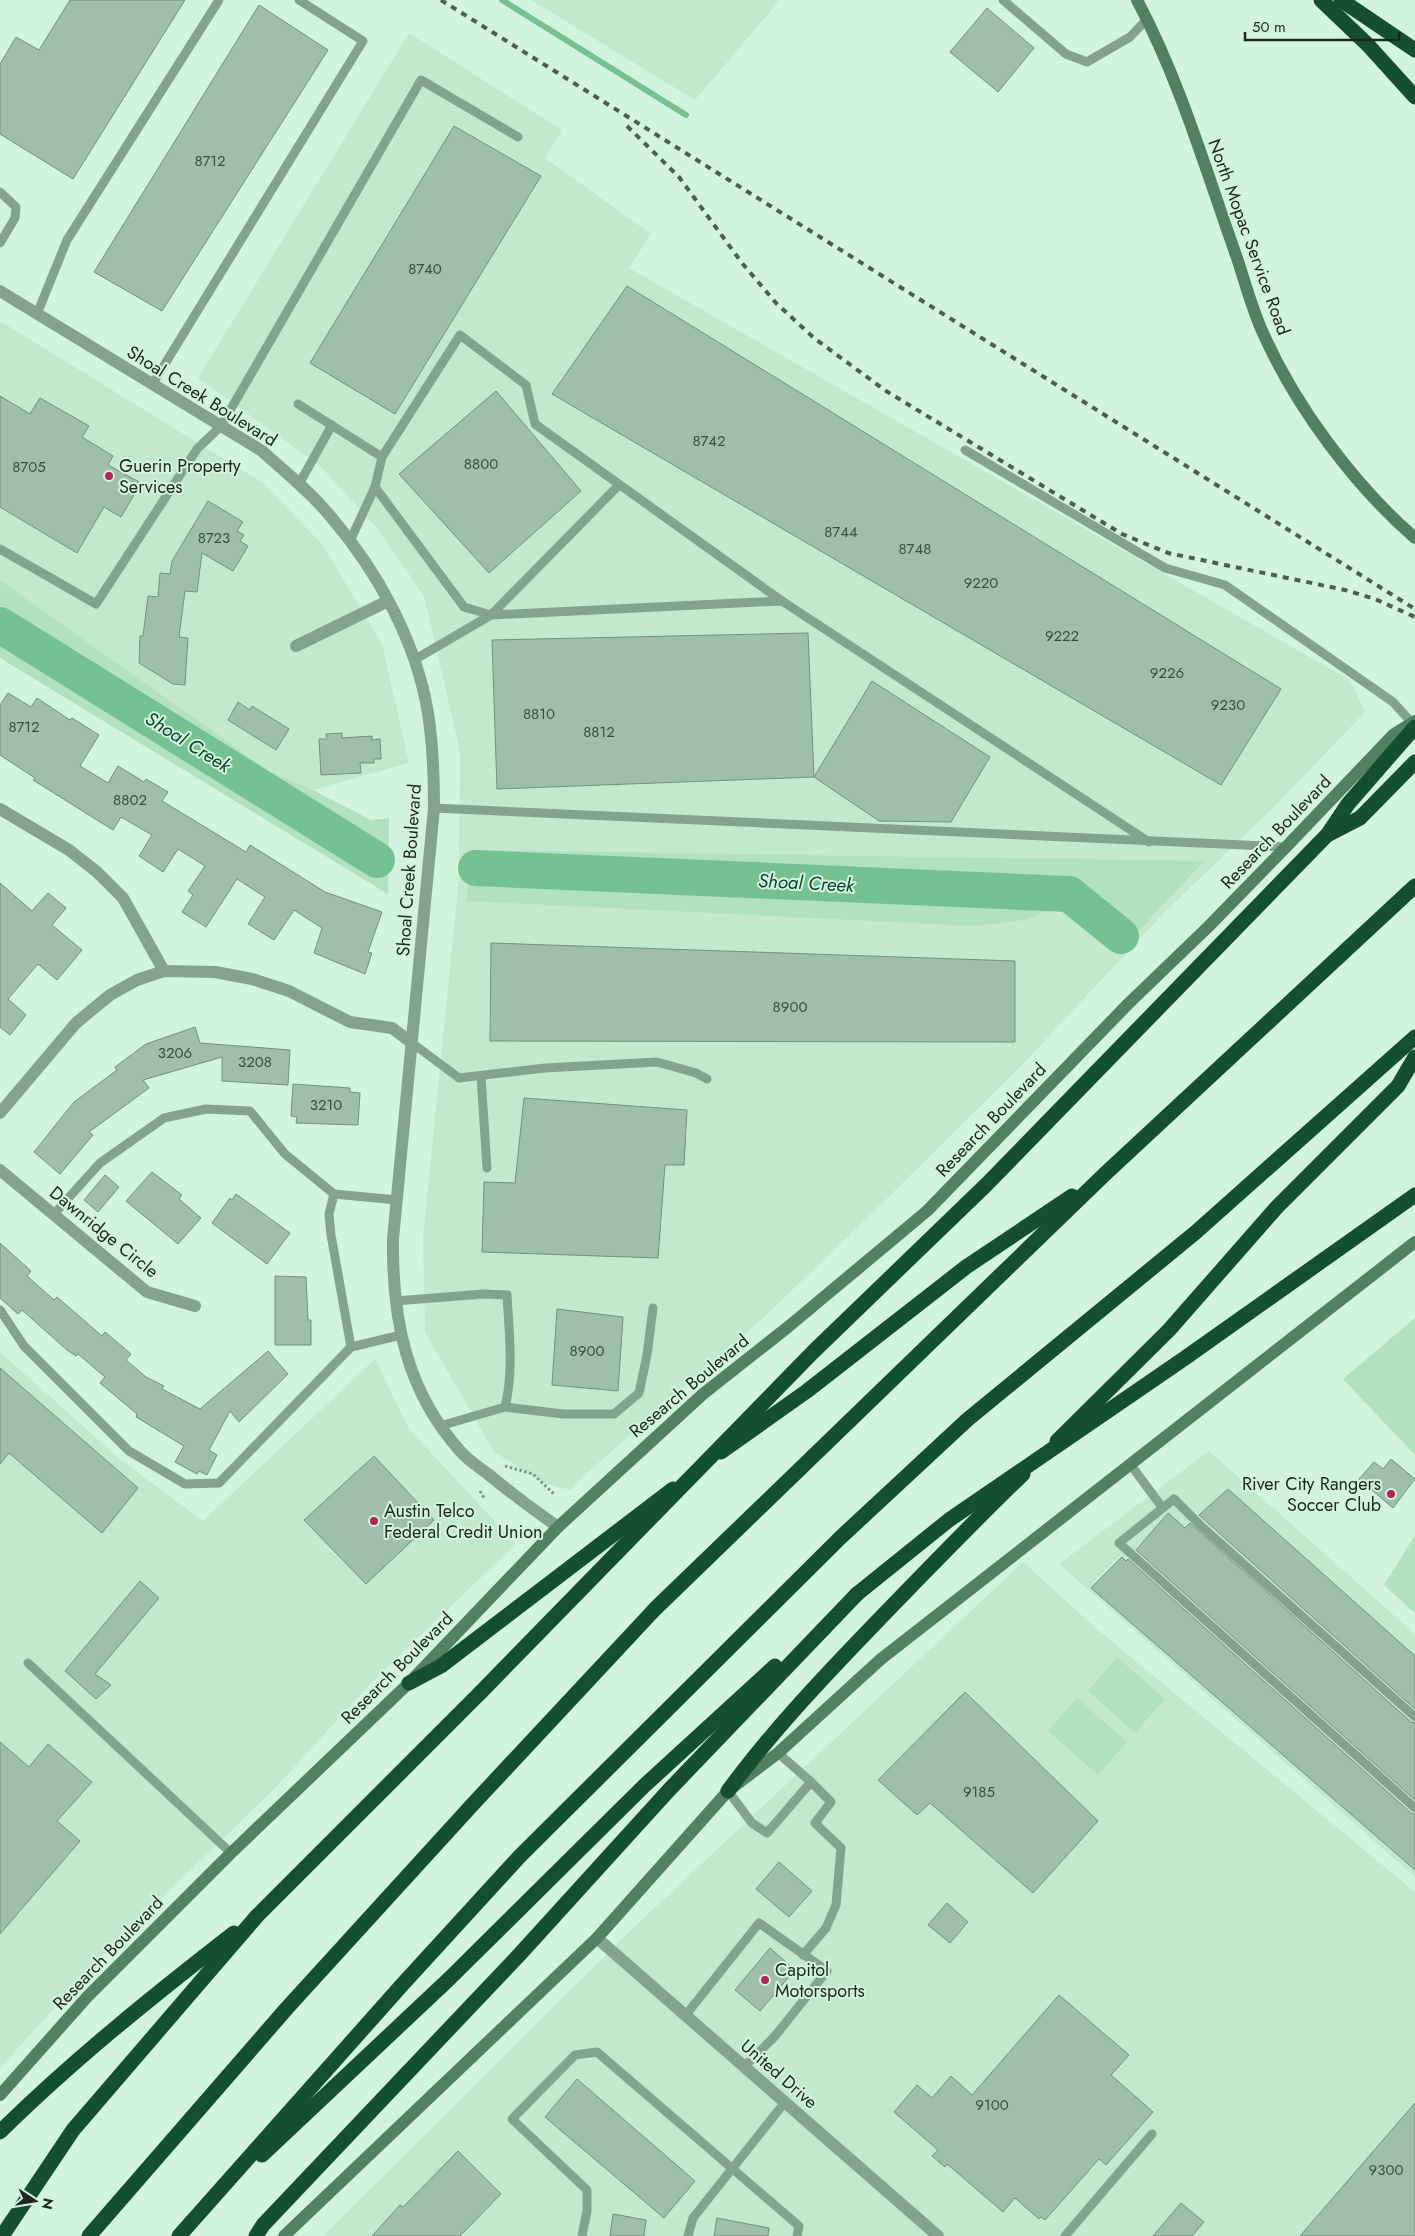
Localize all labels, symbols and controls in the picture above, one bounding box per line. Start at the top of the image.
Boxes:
scale bar [1245,10,1399,42]
text: 50 m [1252,16,1286,38]
street label: North Mopac Service Road [1201,135,1297,339]
house number: 8712 [194,150,226,172]
house number: 8740 [408,258,442,280]
street label: Shoal Creek Boulevard [122,339,282,453]
house number: 8742 [692,430,726,452]
place label: Guerin Property Services [119,453,241,500]
house number: 8800 [464,453,498,475]
house number: 8705 [12,456,46,478]
marker: Guerin Property Services [103,470,115,482]
house number: 8744 [824,521,858,543]
house number: 8723 [198,527,230,549]
house number: 8748 [899,538,931,560]
house number: 9220 [964,572,998,594]
house number: 9222 [1045,625,1079,647]
house number: 9226 [1150,662,1184,684]
house number: 9230 [1211,694,1245,716]
house number: 8810 [523,703,555,725]
water label: Shoal Creek [140,705,237,779]
house number: 8712 [8,716,40,738]
house number: 8812 [583,721,615,743]
street label: Research Boulevard [1215,769,1337,895]
street label: Shoal Creek Boulevard [390,783,428,957]
house number: 8802 [113,789,147,811]
water label: Shoal Creek [757,867,856,899]
house number: 8900 [773,996,807,1018]
house number: 3206 [158,1042,192,1064]
house number: 3208 [238,1051,272,1073]
street label: Research Boulevard [930,1057,1052,1183]
house number: 3210 [310,1094,342,1116]
street label: Dawnridge Circle [44,1180,164,1284]
street label: Research Boulevard [623,1328,755,1444]
house number: 8900 [570,1340,604,1362]
place label: River City Rangers Soccer Club [1242,1471,1381,1518]
marker: River City Rangers Soccer Club [1385,1488,1397,1500]
place label: Austin Telco Federal Credit Union [384,1498,542,1545]
marker: Austin Telco Federal Credit Union [368,1515,380,1527]
street label: Research Boulevard [335,1606,459,1730]
house number: 9185 [963,1781,995,1803]
street label: Research Boulevard [47,1890,169,2016]
place label: Capitol Motorsports [775,1957,865,2004]
marker: Capitol Motorsports [759,1974,771,1986]
street label: United Drive [735,2033,823,2115]
house number: 9100 [975,2094,1009,2116]
house number: 9300 [1369,2159,1403,2181]
north arrow [10,2176,60,2226]
text: N [37,2196,59,2211]

